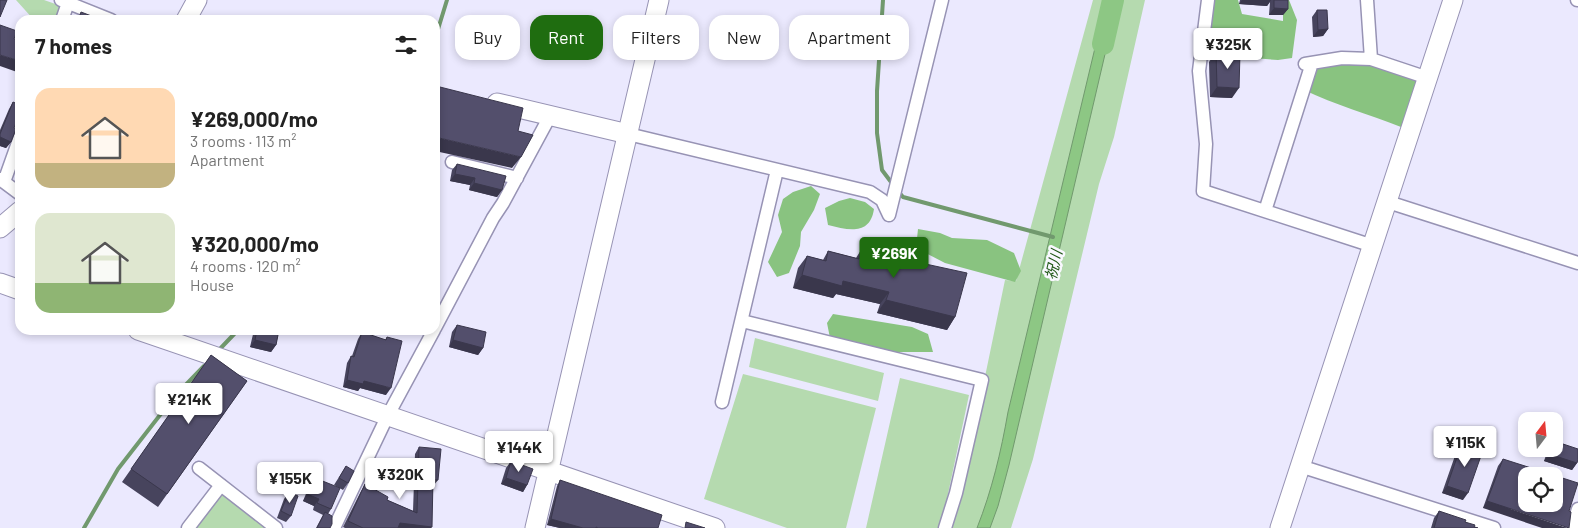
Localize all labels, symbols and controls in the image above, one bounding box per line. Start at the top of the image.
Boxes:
chip: Buy [455,15,520,60]
chip: Rent [530,15,603,60]
chip: Filters [613,15,699,60]
chip: New [709,15,779,60]
chip: Apartment [789,15,909,60]
pin: ¥325K [1193,28,1263,70]
icon: filters [392,31,420,59]
text: 7 homes [35,33,112,58]
text: ¥325K [1204,34,1252,53]
text: ¥269,000/mo [190,106,318,131]
icon: home [75,108,135,168]
text: 3 rooms · 113 m² [190,131,296,150]
text: Apartment [190,150,265,169]
text: ¥320,000/mo [190,231,319,256]
icon: home [75,233,135,293]
pin: ¥269K [859,236,929,279]
text: ¥269K [870,243,918,262]
water label: 祝川 [1041,246,1066,281]
text: 4 rooms · 120 m² [190,256,301,275]
text: House [190,275,234,294]
pin: ¥214K [154,382,224,425]
text: ¥214K [166,389,212,408]
north arrow [1518,412,1562,458]
map controls [1518,412,1563,512]
pin: ¥115K [1430,426,1500,468]
pin: ¥144K [484,430,554,473]
text: ¥115K [1444,432,1486,451]
text: ¥144K [496,437,542,456]
pin: ¥320K [365,458,435,500]
pin: ¥155K [255,462,325,504]
text: ¥320K [376,464,424,483]
button: locate [1518,467,1563,512]
text: ¥155K [268,468,312,487]

